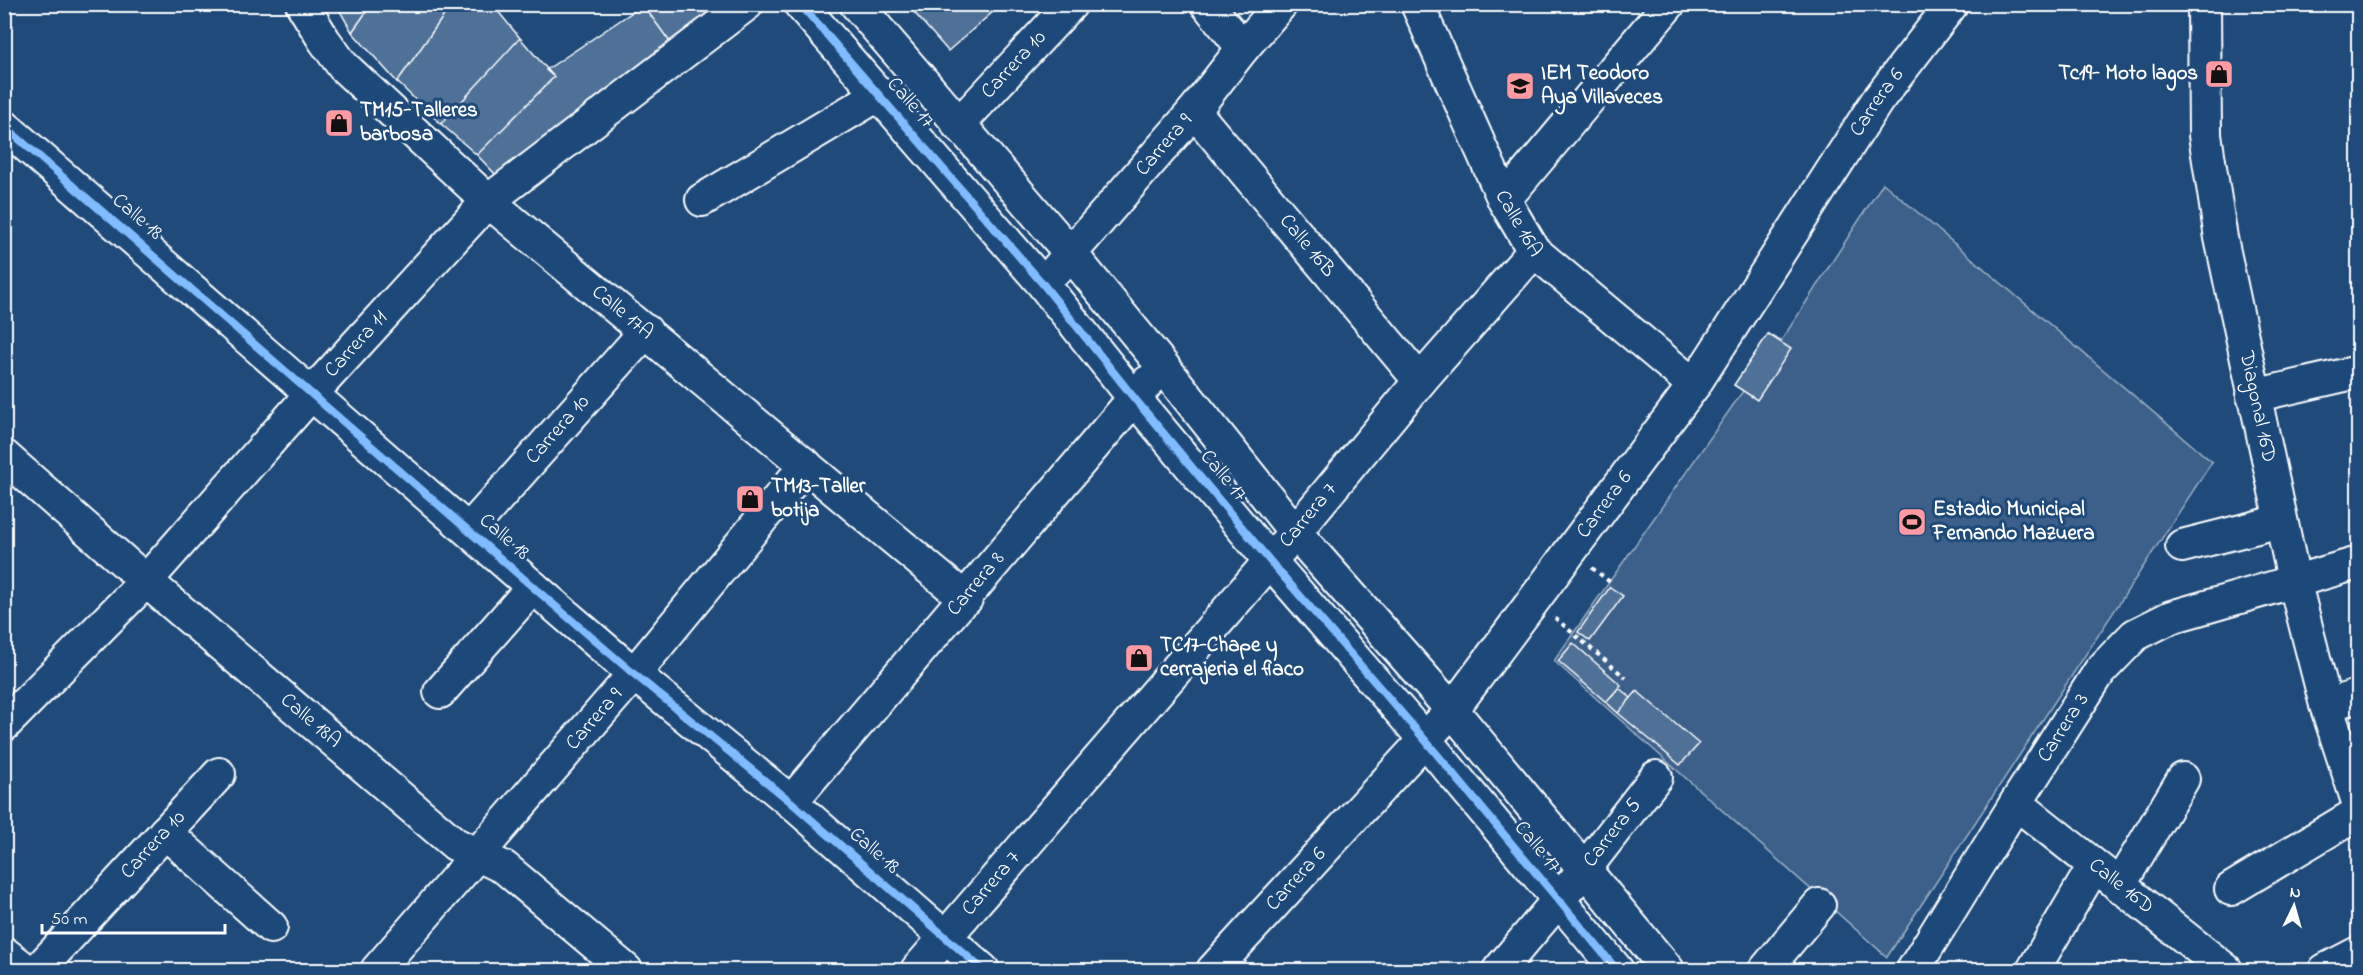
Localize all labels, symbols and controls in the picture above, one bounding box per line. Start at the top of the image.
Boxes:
street label: Carrera 10 [974,24,1054,106]
shop icon: Tc19- Moto lagos [2203,58,2235,90]
place label: IEM Teodoro Aya Villaveces [1541,59,1663,115]
place label: Tc19- Moto lagos [2059,59,2198,91]
street label: Carrera 6 [1843,62,1912,143]
school or university icon: IEM Teodoro Aya Villaveces [1504,70,1536,102]
street label: Calle 17 [879,71,941,136]
place label: TM15-Talleres barbosa [360,96,478,150]
shop icon: TM15-Talleres barbosa [323,107,355,139]
street label: Carrera 9 [1129,107,1201,183]
street label: Calle 18 [105,186,169,248]
street label: Calle 16A [1487,186,1550,263]
street label: Calle 16B [1271,208,1342,284]
street label: Calle 17A [584,278,660,347]
street label: Carrera 11 [318,304,395,385]
street label: Diagonal 16D [2230,348,2284,465]
street label: Carrera 10 [519,388,597,471]
street label: Calle 17 [1192,443,1254,509]
street label: Carrera 6 [1570,465,1640,545]
place label: TM13-Taller botija [771,472,866,526]
street label: Carrera 7 [1272,476,1345,555]
shop icon: TM13-Taller botija [734,483,766,515]
place label: Estadio Municipal Fernando Mazuera [1932,495,2095,549]
street label: Calle 18 [472,506,536,568]
sports icon: Estadio Municipal Fernando Mazuera [1896,506,1928,538]
street label: Carrera 8 [940,545,1012,623]
place label: TC17-Chape y cerrajeria el flaco [1160,631,1304,685]
shop icon: TC17-Chape y cerrajeria el flaco [1123,642,1155,674]
street label: Carrera 9 [559,681,631,757]
street label: Calle 18A [273,686,348,756]
street label: Carrera 3 [2030,688,2097,769]
street label: Carrera 5 [1576,792,1649,874]
street label: Carrera 10 [114,804,193,886]
street label: Calle 17 [1506,814,1568,880]
street label: Calle 18 [842,820,906,882]
street label: Carrera 6 [1259,841,1334,918]
street label: Carrera 7 [955,844,1028,923]
street label: Calle 16D [2082,851,2160,922]
north arrow [2264,876,2324,936]
text: N [2289,881,2302,905]
scale bar [42,897,225,935]
text: 50 m [51,907,88,933]

